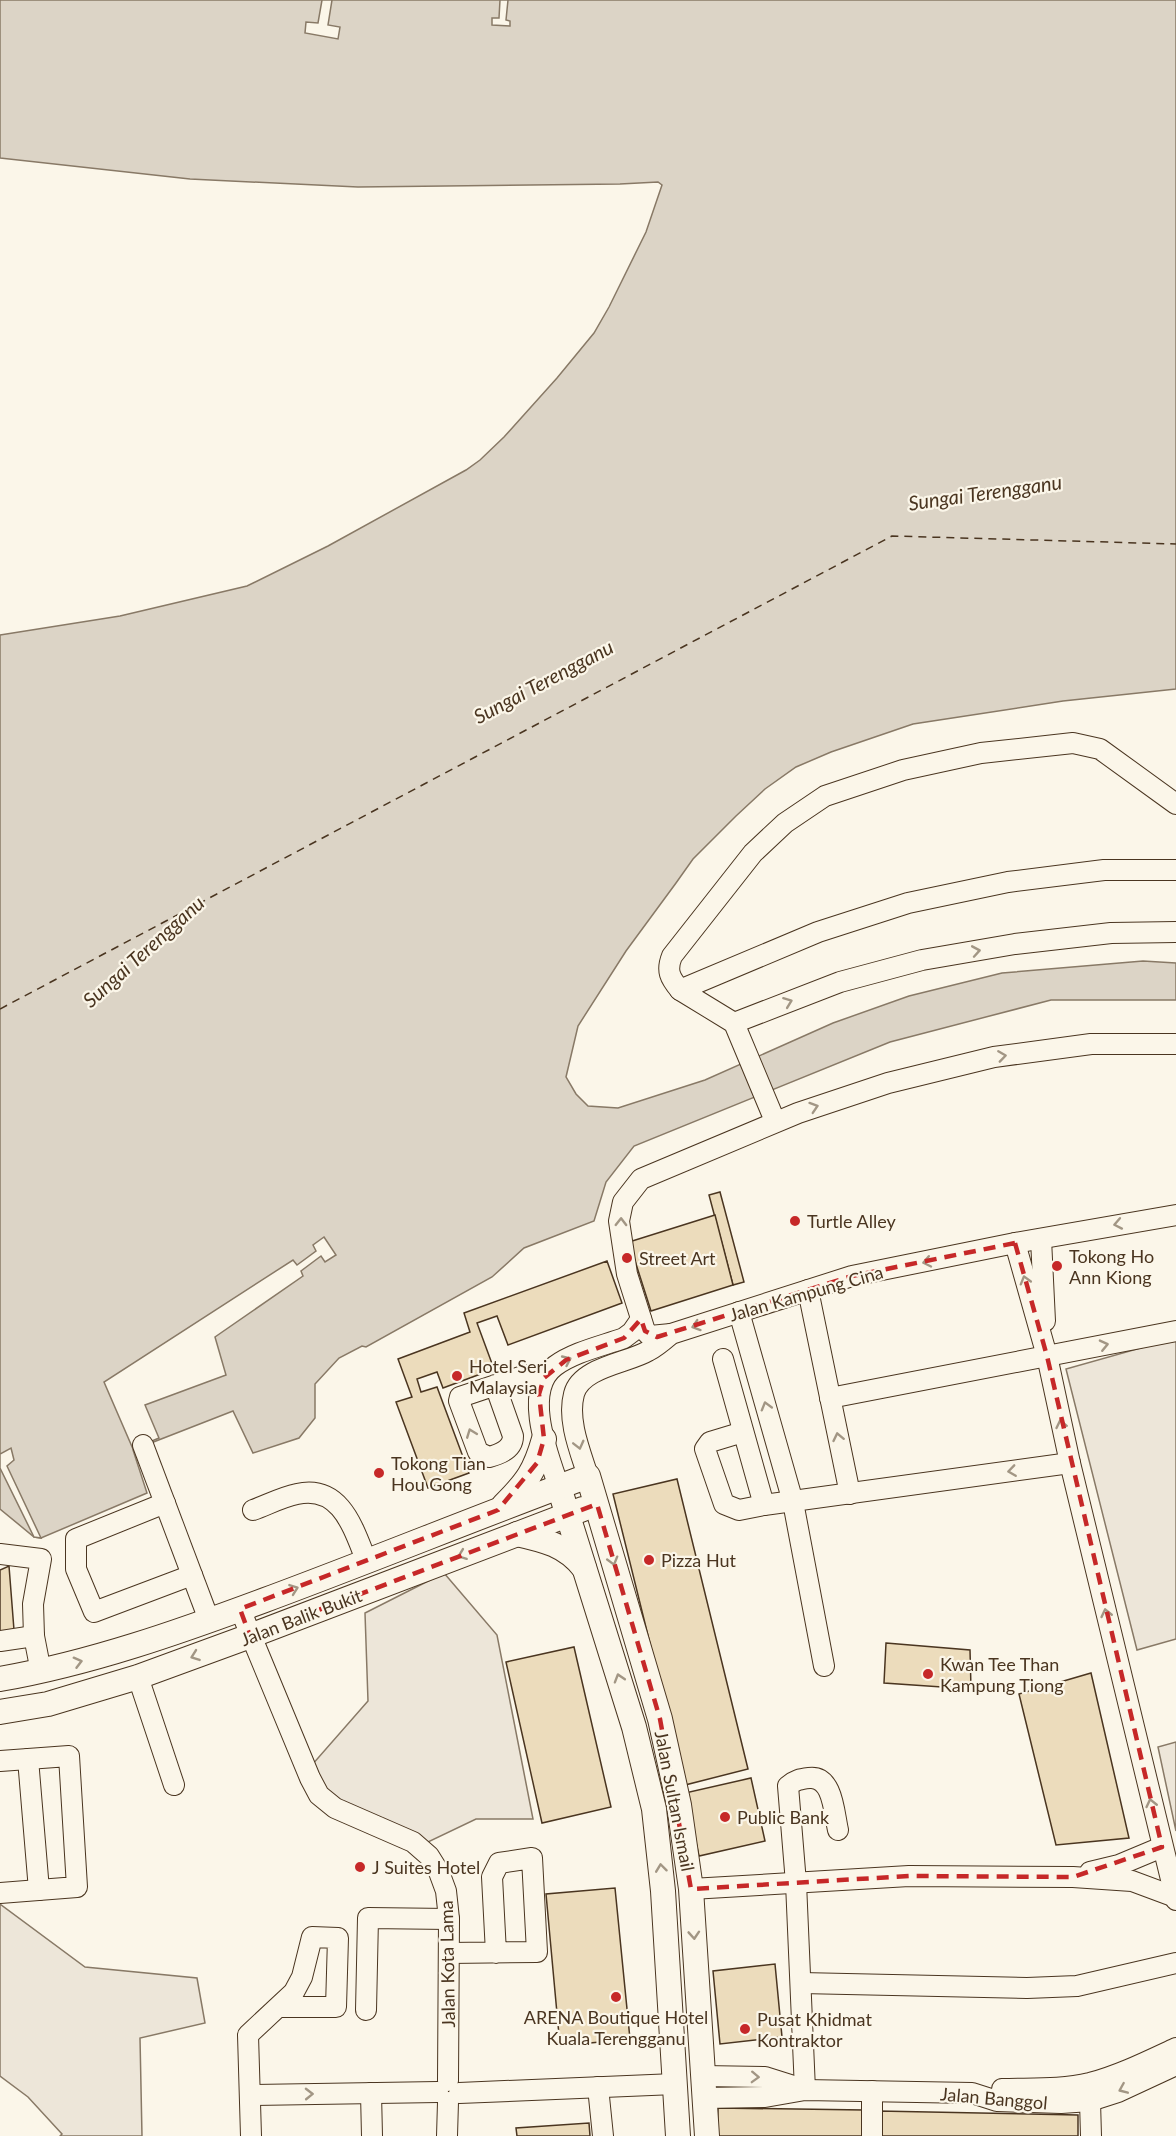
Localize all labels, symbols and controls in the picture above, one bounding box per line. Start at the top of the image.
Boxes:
water label: Sungai Terengganu [907,469,1063,515]
water label: Sungai Terengganu [469,634,617,728]
water label: Sungai Terengganu [77,890,209,1012]
one-way arrow [971,945,981,958]
one-way arrow [782,997,793,1009]
one-way arrow [998,1050,1007,1062]
one-way arrow [808,1102,819,1115]
place label: Turtle Alley [807,1210,896,1232]
marker: Turtle Alley [788,1214,802,1228]
one-way arrow [615,1217,627,1226]
one-way arrow [1114,1217,1124,1230]
place label: Tokong Ho Ann Kiong [1069,1245,1154,1288]
place label: Street Art [639,1247,716,1269]
marker: Street Art [620,1251,634,1265]
one-way arrow [922,1255,932,1268]
marker: Tokong Ho Ann Kiong [1050,1259,1064,1273]
street label: Jalan Kampung Cina [726,1260,886,1326]
one-way arrow [1020,1275,1032,1286]
one-way arrow [691,1319,702,1331]
one-way arrow [1099,1340,1109,1353]
place label: Hotel Seri Malaysia [469,1355,547,1398]
one-way arrow [561,1356,572,1368]
marker: Hotel Seri Malaysia [450,1369,464,1383]
one-way arrow [761,1401,773,1412]
one-way arrow [1056,1419,1069,1429]
one-way arrow [466,1428,478,1439]
one-way arrow [832,1432,845,1442]
one-way arrow [571,1439,584,1449]
place label: Tokong Tian Hou Gong [391,1452,486,1495]
one-way arrow [1007,1465,1017,1477]
marker: Tokong Tian Hou Gong [372,1466,386,1480]
one-way arrow [457,1548,468,1560]
place label: Pizza Hut [661,1549,737,1571]
marker: Pizza Hut [642,1553,656,1567]
one-way arrow [606,1555,618,1566]
street label: Jalan Balik Bukit [237,1584,365,1650]
one-way arrow [288,1584,299,1596]
one-way arrow [1100,1609,1113,1619]
one-way arrow [191,1649,201,1662]
place label: Kwan Tee Than Kampung Tiong [940,1653,1064,1696]
one-way arrow [72,1657,82,1669]
marker: Kwan Tee Than Kampung Tiong [921,1667,935,1681]
one-way arrow [614,1673,626,1684]
street label: Jalan Sultan Ismail [651,1729,699,1873]
one-way arrow [1146,1798,1159,1808]
place label: Public Bank [737,1806,830,1828]
marker: Public Bank [718,1810,732,1824]
place label: J Suites Hotel [372,1856,480,1878]
marker: J Suites Hotel [353,1860,367,1874]
one-way arrow [655,1864,667,1873]
street label: Jalan Kota Lama [435,1900,459,2028]
one-way arrow [687,1930,700,1939]
marker: ARENA Boutique Hotel Kuala Terengganu [609,1990,623,2004]
place label: ARENA Boutique Hotel Kuala Terengganu [524,2006,708,2049]
place label: Pusat Khidmat Kontraktor [757,2008,872,2051]
marker: Pusat Khidmat Kontraktor [738,2022,752,2036]
one-way arrow [751,2070,760,2083]
street label: Jalan Banggol [939,2082,1049,2114]
one-way arrow [1118,2082,1129,2094]
one-way arrow [305,2088,314,2100]

